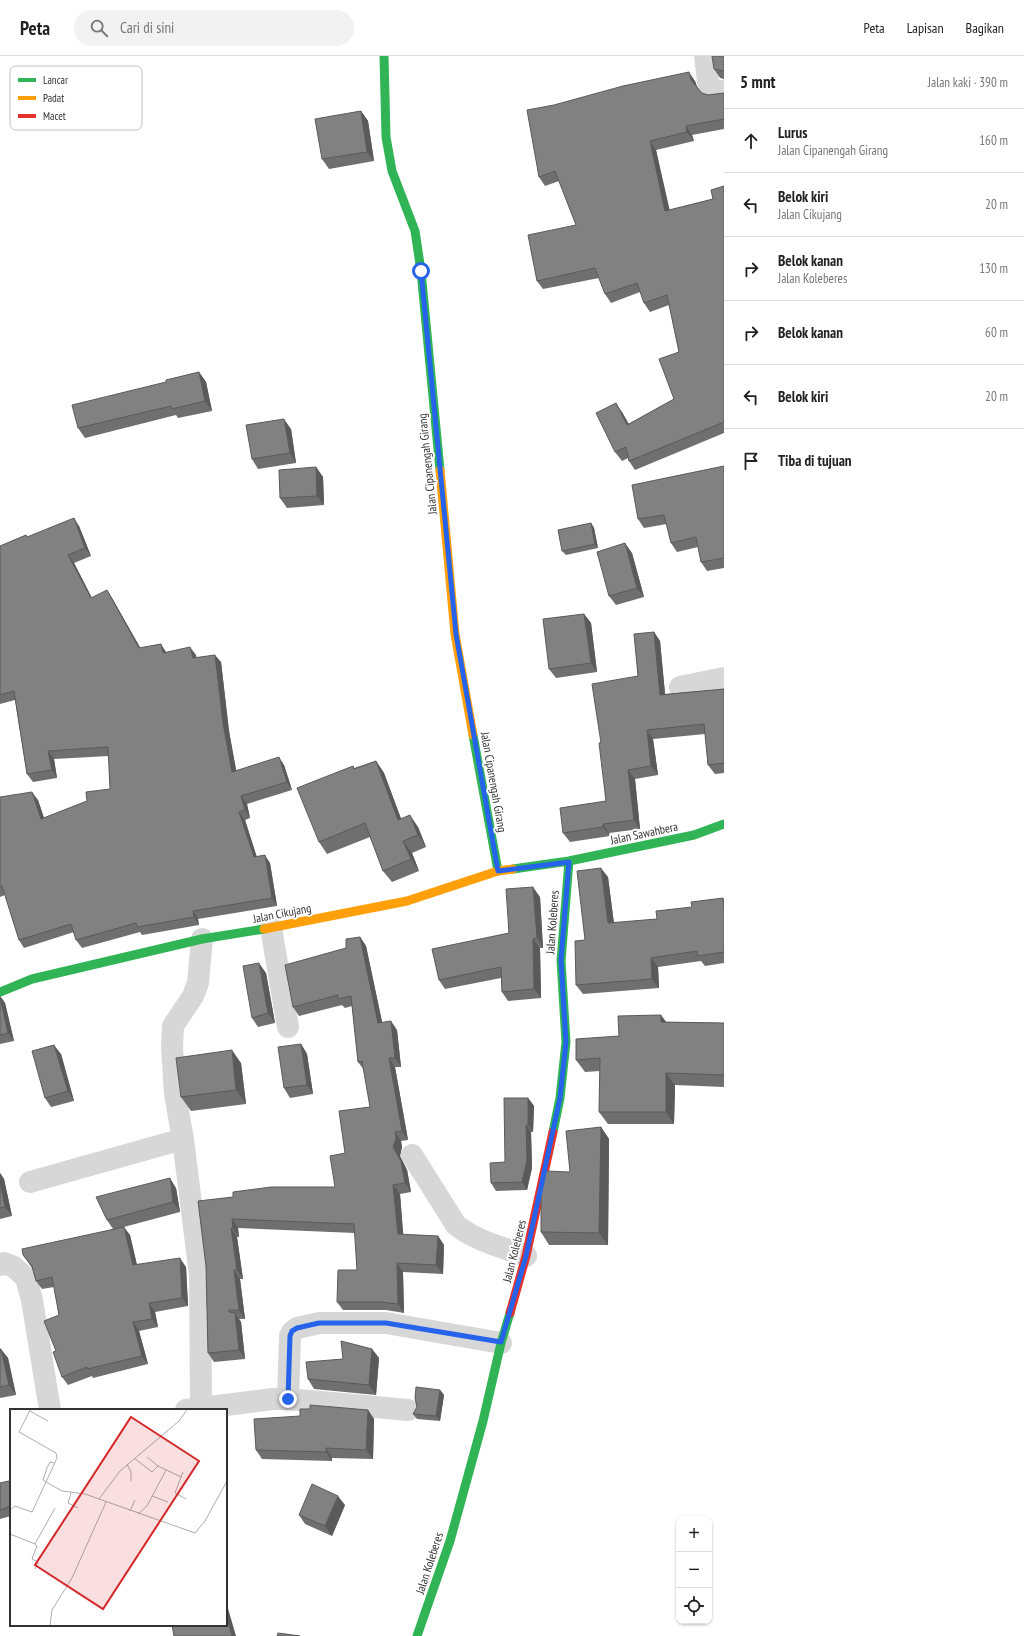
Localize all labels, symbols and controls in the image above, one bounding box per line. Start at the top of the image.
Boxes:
search box [74,10,354,46]
text: Peta [20,16,50,40]
icon: search [88,17,110,39]
text: Cari di sini [120,18,174,37]
text: Peta [864,19,885,37]
text: Lapisan [907,19,944,37]
text: Bagikan [966,19,1004,37]
legend [10,66,142,130]
text: 5 mnt [740,71,775,93]
text: Lancar [43,73,68,87]
text: Jalan kaki · 390 m [928,74,1008,91]
text: Padat [43,91,64,105]
text: Macet [43,109,66,123]
text: Lurus [778,123,807,142]
icon: ahead [740,130,762,152]
text: 160 m [979,132,1008,149]
text: Jalan Cipanengah Girang [778,142,888,159]
text: Belok kiri [778,187,828,206]
icon: left [740,194,762,216]
text: 20 m [985,196,1008,213]
text: Jalan Cikujang [778,206,842,223]
text: Belok kanan [778,251,843,270]
icon: right [740,258,762,280]
text: 130 m [979,260,1008,277]
route start [412,262,430,280]
text: Jalan Koleberes [778,270,847,287]
icon: right [740,322,762,344]
text: Belok kanan [778,323,843,342]
text: 60 m [985,324,1008,341]
icon: left [740,386,762,408]
text: Belok kiri [778,387,828,406]
text: 20 m [985,388,1008,405]
street label: Jalan Cipanengah Girang [414,413,440,516]
icon: arrive [740,450,762,472]
text: Tiba di tujuan [778,451,852,470]
street label: Jalan Cipanengah Girang [478,730,510,833]
street label: Jalan Sawahbera [608,819,679,848]
street label: Jalan Koleberes [542,890,562,955]
street label: Jalan Cikujang [251,900,312,926]
street label: Jalan Koleberes [499,1218,529,1285]
route end [279,1390,297,1408]
inset map [10,1409,227,1626]
map controls [676,1516,712,1624]
button: + [676,1516,712,1552]
street label: Jalan Koleberes [412,1530,446,1597]
button: − [676,1552,712,1588]
button: locate [676,1588,712,1624]

